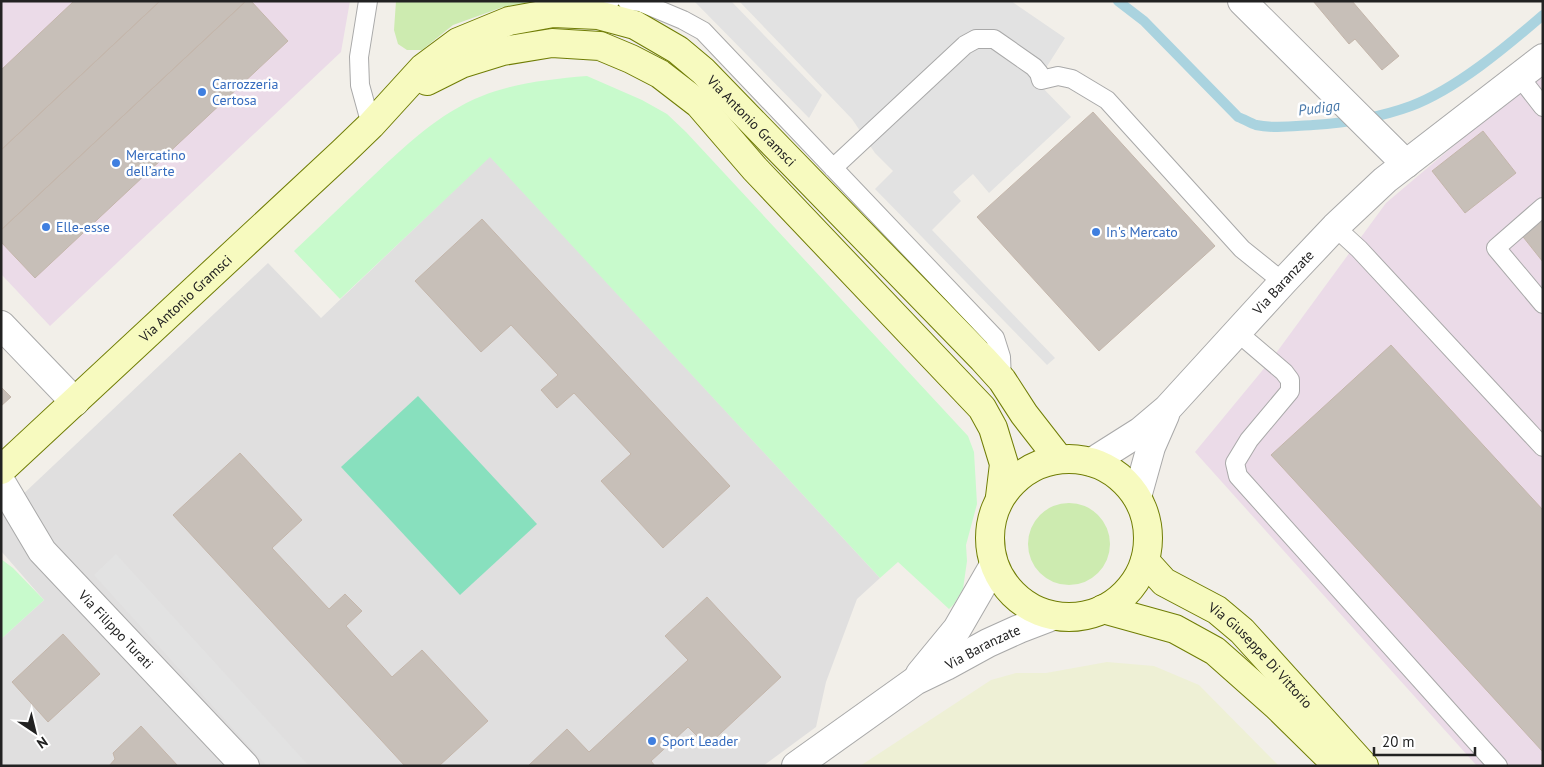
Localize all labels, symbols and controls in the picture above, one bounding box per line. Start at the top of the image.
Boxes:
street label: Via Antonio Gramsci [703,71,800,170]
place label: Carrozzeria Certosa [212,75,278,109]
marker: Carrozzeria Certosa [196,86,208,98]
water label: Pudiga [1297,95,1342,119]
place label: Mercatino dell’arte [126,146,186,180]
marker: Mercatino dell’arte [110,157,122,169]
place label: Elle-esse [56,218,110,236]
marker: Elle-esse [40,221,52,233]
place label: In's Mercato [1106,223,1178,241]
marker: In's Mercato [1090,226,1102,238]
street label: Via Baranzate [1248,246,1318,319]
street label: Via Antonio Gramsci [135,251,236,347]
street label: Via Filippo Turati [74,586,157,672]
street label: Via Giuseppe Di Vittorio [1204,598,1317,712]
street label: Via Baranzate [941,621,1023,674]
north arrow [10,707,60,757]
scale bar [1374,724,1475,756]
place label: Sport Leader [662,732,738,750]
text: 20 m [1382,732,1415,751]
text: N [34,733,51,753]
marker: Sport Leader [646,735,658,747]

